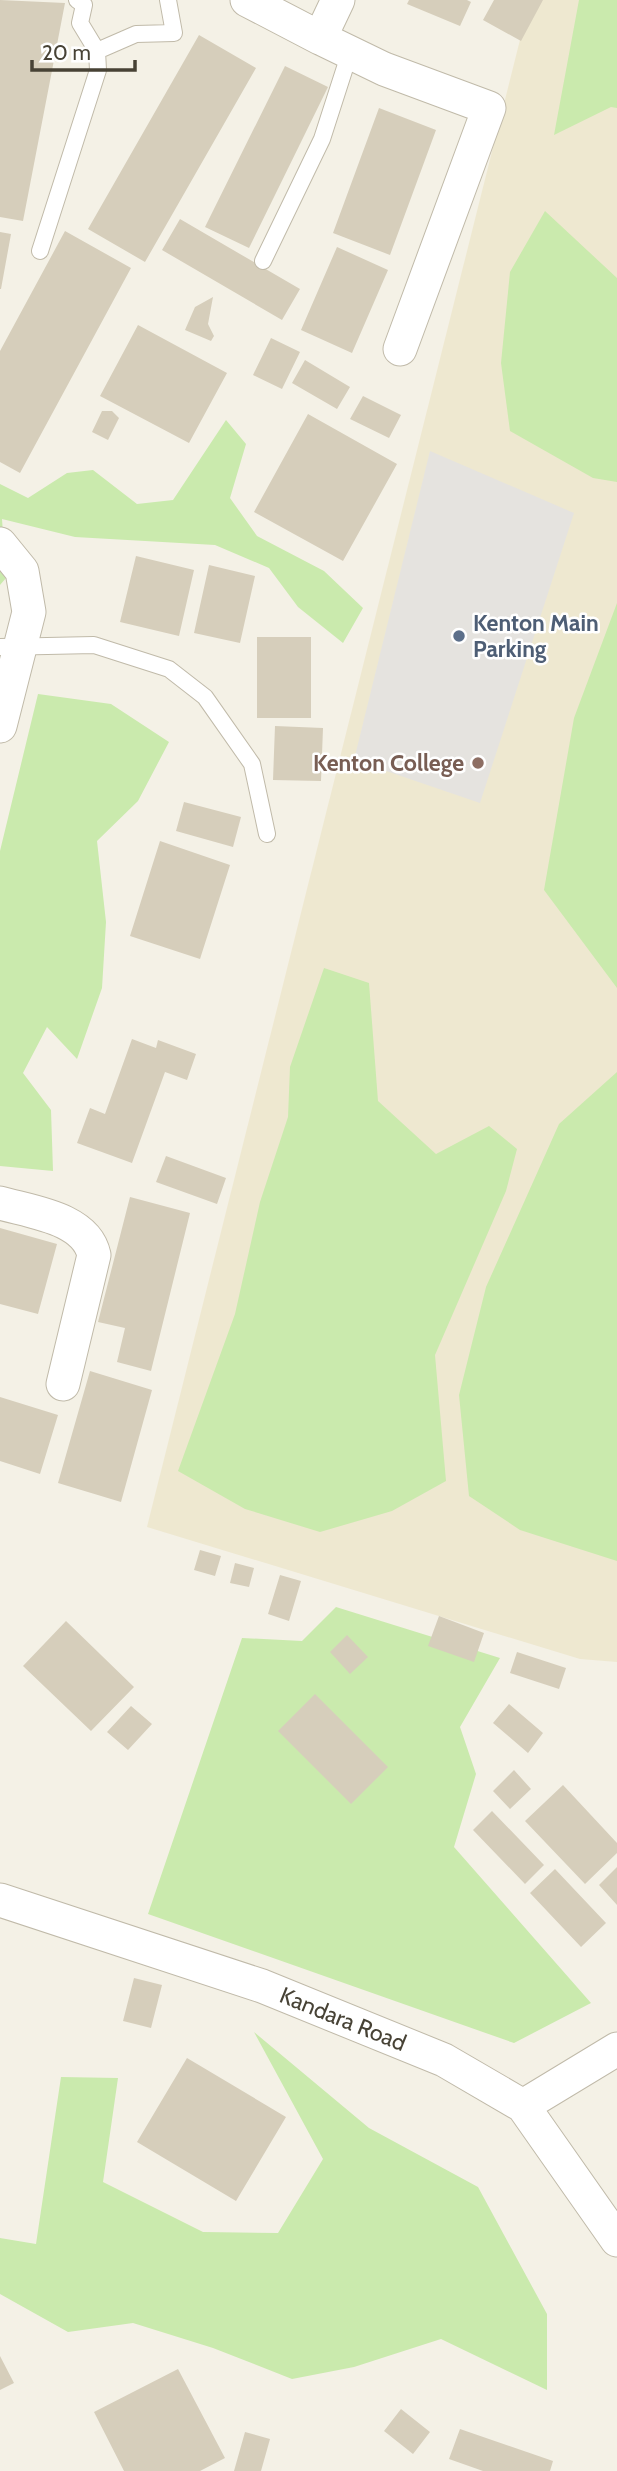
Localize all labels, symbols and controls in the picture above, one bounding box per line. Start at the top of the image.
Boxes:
scale bar [32,28,135,72]
text: 20 m [42,40,91,65]
place label: Kenton Main Parking [473,609,599,663]
marker: Kenton Main Parking [451,628,467,644]
place label: Kenton College [313,749,464,777]
marker: Kenton College [470,755,486,771]
street label: Kandara Road [276,1981,410,2057]

